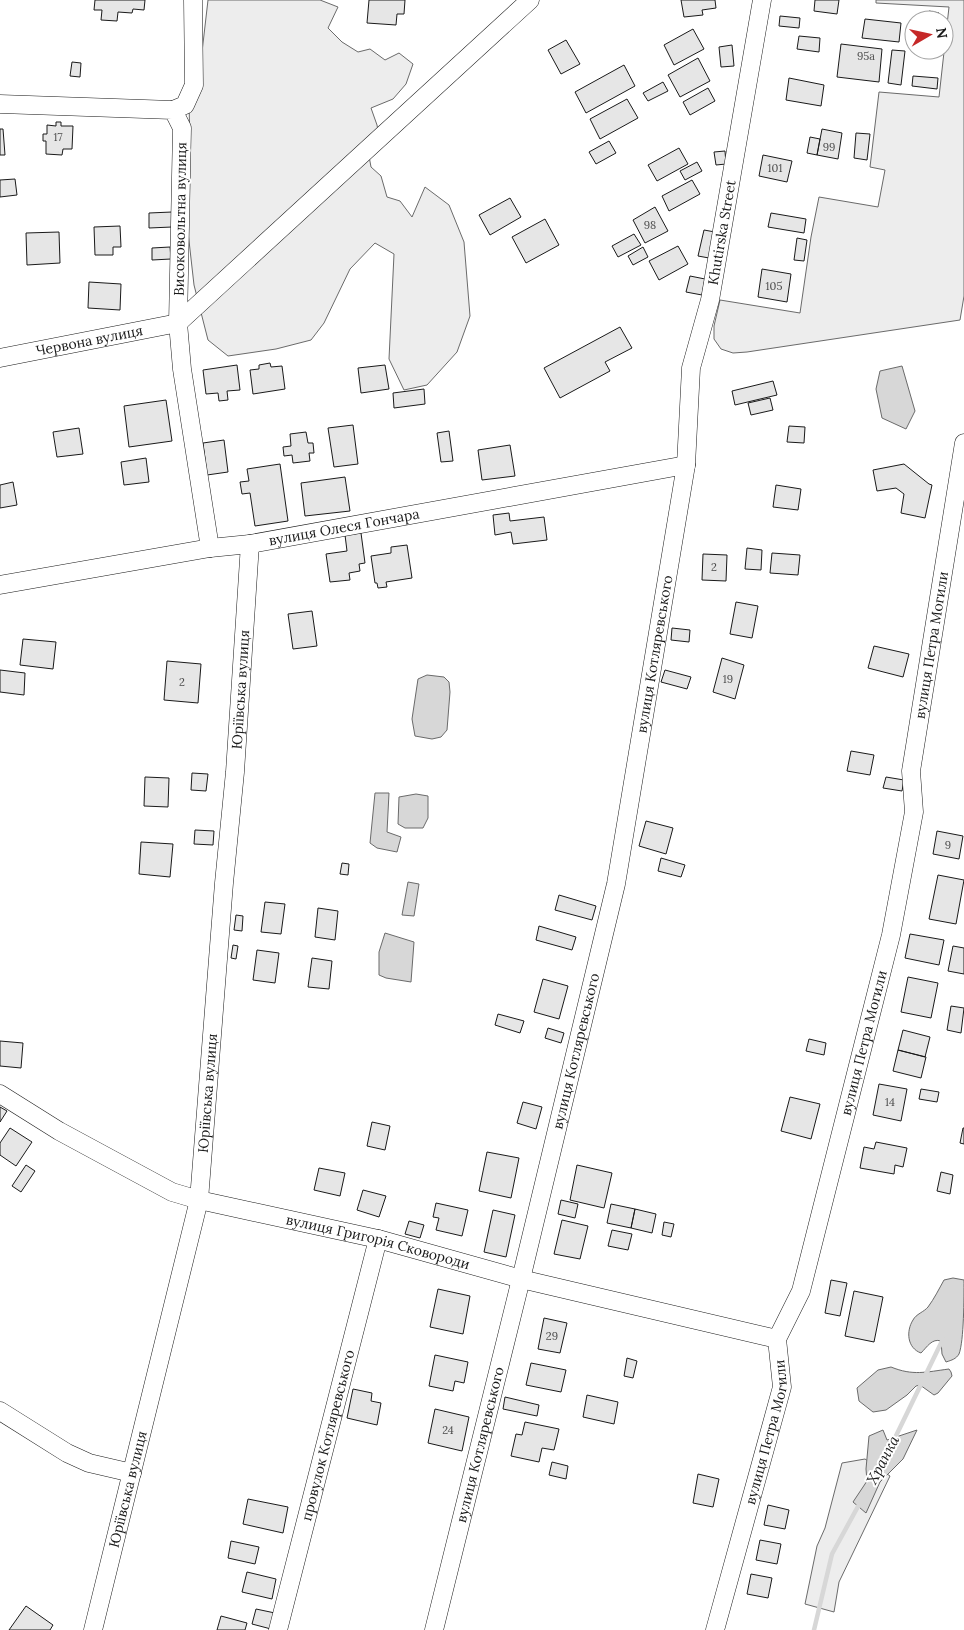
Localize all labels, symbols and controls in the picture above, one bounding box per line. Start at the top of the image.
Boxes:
north arrow [904,10,954,60]
text: N [932,26,952,40]
house number: 95а [857,49,875,63]
house number: 17 [53,130,63,144]
house number: 99 [823,140,835,154]
street label: Високовольтна вулиця [170,142,190,296]
house number: 101 [768,161,782,175]
street label: Khutirska Street [704,178,740,286]
house number: 98 [644,218,656,232]
house number: 105 [766,279,782,293]
street label: Червона вулиця [34,321,144,360]
street label: вулиця Олеся Гончара [267,504,421,549]
house number: 2 [711,560,717,574]
street label: вулиця Петра Могили [911,570,952,720]
street label: вулиця Котляревського [632,574,676,734]
street label: Юріївська вулиця [228,629,253,750]
house number: 19 [723,672,733,686]
house number: 2 [179,675,185,689]
house number: 9 [945,838,951,852]
street label: вулиця Петра Могили [837,968,891,1117]
street label: вулиця Котляревського [548,971,603,1131]
street label: Юріївська вулиця [194,1033,221,1154]
house number: 14 [885,1095,895,1109]
street label: вулиця Григорія Сковороди [284,1210,472,1273]
house number: 29 [546,1329,558,1343]
street label: провулок Котляревського [297,1348,358,1523]
street label: вулиця Петра Могили [741,1359,791,1507]
street label: вулиця Котляревського [452,1365,508,1524]
house number: 24 [442,1423,454,1437]
street label: Юріївська вулиця [105,1429,151,1549]
water label: Хранка [862,1432,904,1487]

